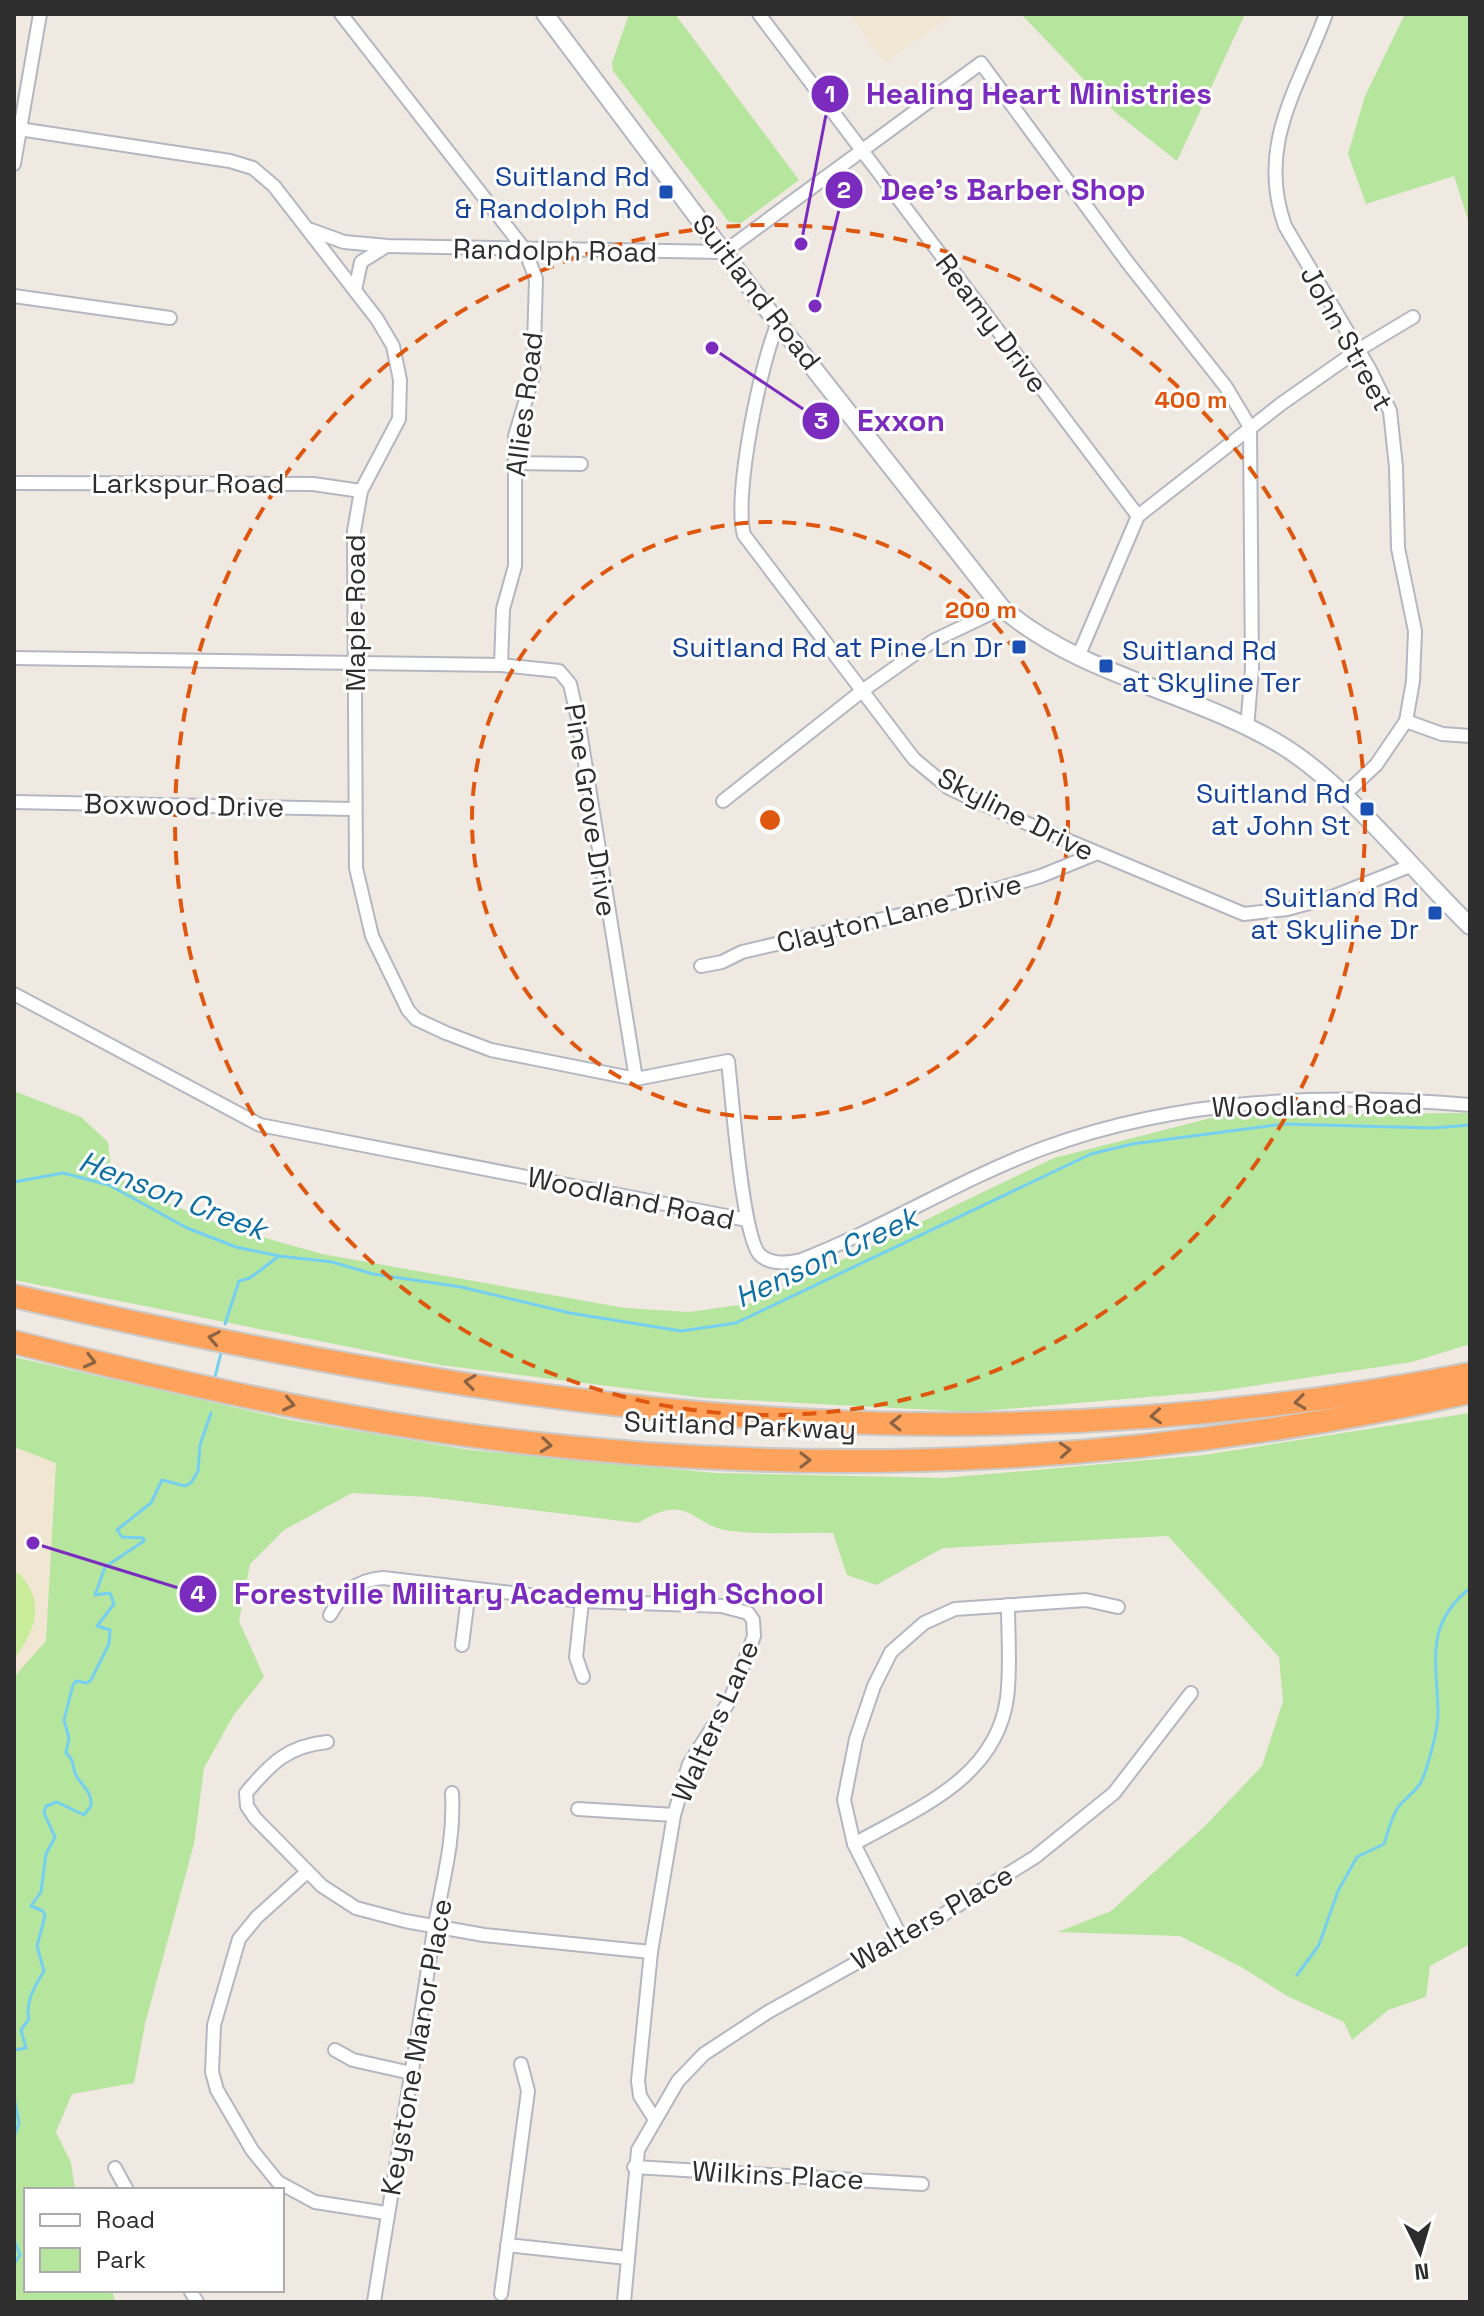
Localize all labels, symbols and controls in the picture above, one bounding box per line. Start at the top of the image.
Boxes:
callout: Healing Heart Ministries [810,67,1228,121]
text: Healing Heart Ministries [866,74,1212,113]
text: 1 [825,78,835,109]
place label: Suitland Rd & Randolph Rd [455,158,650,226]
callout: Dee's Barber Shop [824,163,1161,217]
text: Dee's Barber Shop [881,170,1146,209]
text: 2 [837,174,851,205]
marker: Suitland Rd & Randolph Rd [657,183,675,201]
street label: Suitland Road [685,207,829,377]
street label: Randolph Road [453,230,657,270]
street label: Reamy Drive [928,246,1056,400]
street label: John Street [1292,259,1402,417]
street label: Allies Road [497,330,551,478]
text: 400 m [1155,384,1227,415]
callout: Exxon [801,394,961,448]
text: Exxon [857,401,945,440]
text: 3 [814,405,828,436]
street label: Larkspur Road [91,465,285,501]
street label: Maple Road [337,534,373,692]
text: 200 m [945,594,1017,625]
place label: Suitland Rd at Pine Ln Dr [672,629,1003,665]
place label: Suitland Rd at Skyline Ter [1122,632,1301,700]
marker: Suitland Rd at Pine Ln Dr [1010,638,1028,656]
marker: Suitland Rd at Skyline Ter [1097,657,1115,675]
street label: Pine Grove Drive [556,701,626,919]
street label: Skyline Drive [932,759,1100,869]
place label: Suitland Rd at John St [1196,775,1351,843]
street label: Boxwood Drive [83,785,285,825]
marker: Suitland Rd at John St [1358,800,1376,818]
centre of rings [756,806,784,834]
street label: Clayton Lane Drive [773,865,1025,961]
place label: Suitland Rd at Skyline Dr [1251,879,1419,947]
marker: Suitland Rd at Skyline Dr [1426,904,1444,922]
street label: Woodland Road [1211,1085,1423,1125]
water label: Henson Creek [74,1141,275,1250]
street label: Woodland Road [524,1158,738,1238]
water label: Henson Creek [728,1196,927,1317]
one-way arrow [208,1330,221,1347]
one-way arrow [82,1351,96,1368]
one-way arrow [463,1374,477,1391]
one-way arrow [1293,1393,1306,1410]
one-way arrow [283,1395,296,1412]
street label: Suitland Parkway [623,1403,857,1447]
one-way arrow [1149,1407,1162,1424]
one-way arrow [889,1415,902,1432]
one-way arrow [540,1436,553,1453]
one-way arrow [1059,1442,1072,1459]
one-way arrow [799,1451,812,1469]
callout: Forestville Military Academy High School [178,1567,840,1621]
text: Forestville Military Academy High School [234,1574,824,1613]
text: 4 [190,1578,206,1609]
street label: Walters Lane [663,1634,767,1808]
street label: Walters Place [845,1856,1019,1978]
street label: Keystone Manor Place [372,1896,460,2198]
street label: Wilkins Place [691,2153,865,2197]
legend [24,2188,284,2292]
text: Road [96,2204,155,2235]
north arrow [1380,2212,1460,2292]
text: Park [96,2244,146,2275]
text: N [1413,2257,1430,2287]

